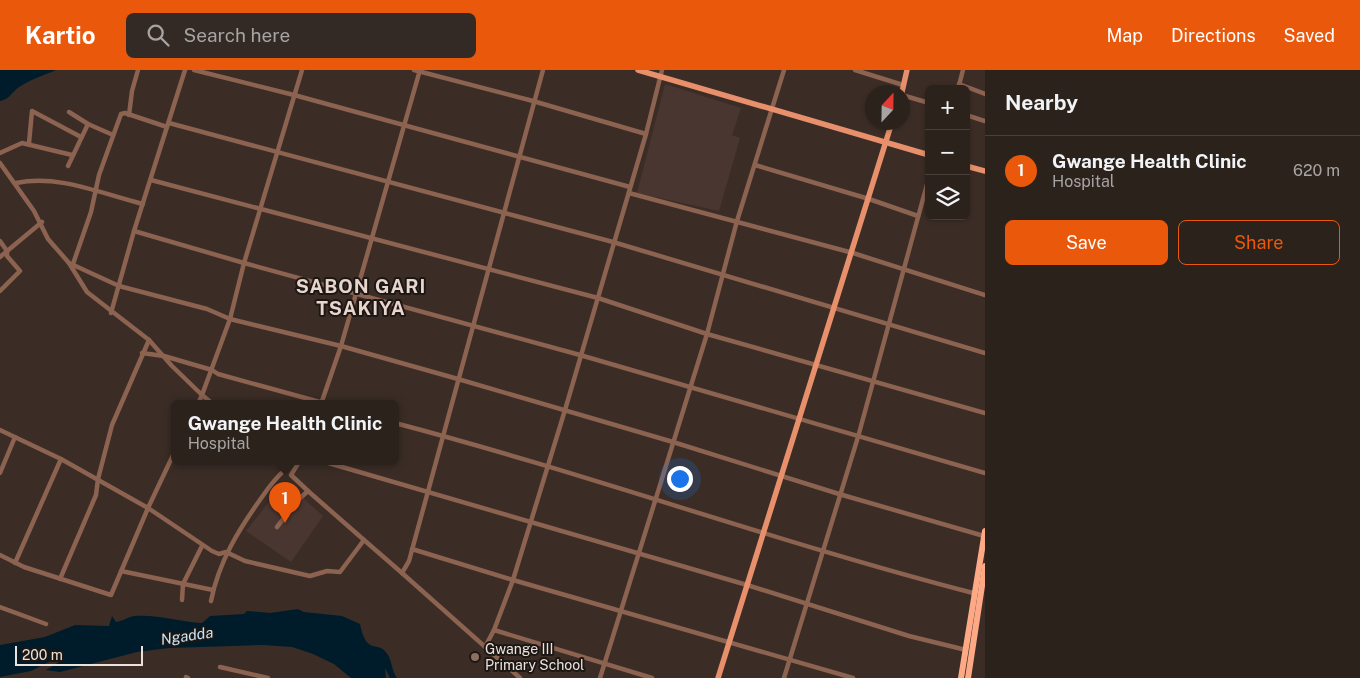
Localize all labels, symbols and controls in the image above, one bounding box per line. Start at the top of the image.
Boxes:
search box [126,13,476,58]
text: Kartio [25,21,96,49]
icon: search [144,21,172,49]
text: Search here [184,24,290,46]
text: Map [1106,25,1143,46]
text: Directions [1171,25,1256,46]
text: Saved [1284,25,1335,46]
north arrow [865,85,910,130]
map controls [925,85,970,220]
button: + [925,85,970,130]
text: Nearby [1005,90,1078,115]
button: − [925,130,970,175]
text: Gwange Health Clinic [1052,150,1247,172]
text: 1 [1018,161,1024,180]
text: 620 m [1293,161,1340,180]
text: Hospital [1052,172,1115,191]
button: layers [925,175,970,220]
button: Save [1005,220,1168,265]
button: Share [1178,220,1340,265]
district label: SABON GARI TSAKIYA [296,275,426,319]
popup [171,400,399,465]
text: Gwange Health Clinic [188,412,382,434]
text: Hospital [188,434,250,453]
your location [667,466,693,492]
pin: 1 [269,482,301,523]
water label: Ngadda [160,623,214,648]
place label: Gwange III Primary School [485,641,584,673]
scale bar [15,643,142,666]
text: 200 m [22,647,63,663]
marker: Gwange III Primary School [469,651,481,663]

